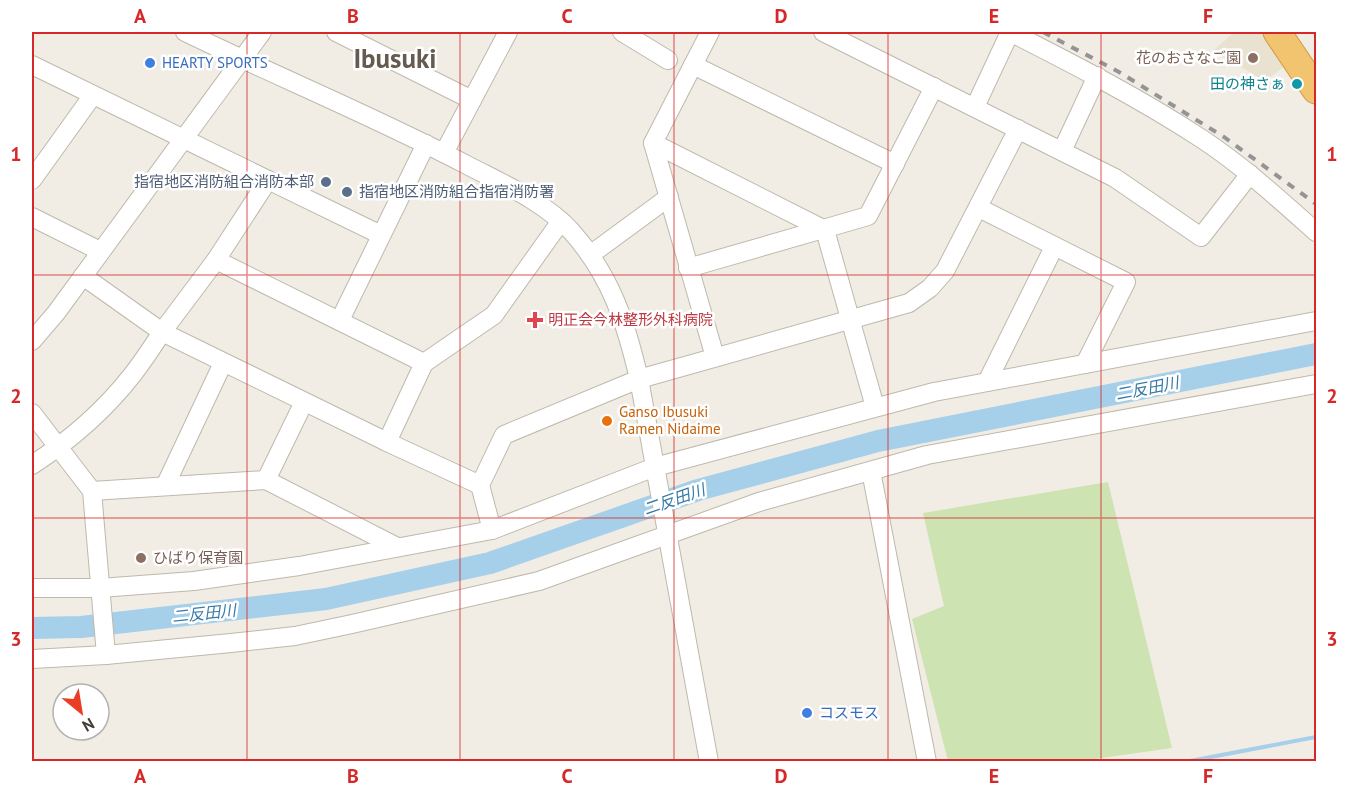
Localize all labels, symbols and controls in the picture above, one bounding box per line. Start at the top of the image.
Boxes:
text: A [134,3,147,29]
text: B [347,3,359,29]
text: C [561,3,573,29]
text: D [775,3,788,29]
text: E [989,3,999,29]
text: F [1203,3,1213,29]
district label: Ibusuki [353,41,437,75]
place label: 花のおさなご園 [1136,48,1241,67]
marker: 花のおさなご園 [1246,51,1260,65]
place label: HEARTY SPORTS [162,53,268,72]
marker: HEARTY SPORTS [143,56,157,70]
place label: 田の神さぁ [1210,74,1285,93]
marker: 田の神さぁ [1290,77,1304,91]
text: 1 [10,141,22,167]
text: 1 [1326,141,1338,167]
place label: 指宿地区消防組合消防本部 [134,172,314,191]
marker: 指宿地区消防組合消防本部 [319,175,333,189]
place label: 指宿地区消防組合指宿消防署 [359,182,554,201]
marker: 指宿地区消防組合指宿消防署 [340,185,354,199]
place label: 明正会今林整形外科病院 [548,310,713,329]
marker: 明正会今林整形外科病院 [526,311,544,329]
water label: 二反田川 [1114,372,1182,404]
text: 2 [10,383,22,409]
text: 2 [1326,383,1338,409]
place label: Ganso Ibusuki Ramen Nidaime [619,402,721,438]
marker: Ganso Ibusuki Ramen Nidaime [600,414,614,428]
water label: 二反田川 [640,478,709,519]
place label: ひばり保育園 [153,548,243,567]
marker: ひばり保育園 [134,551,148,565]
water label: 二反田川 [171,600,239,626]
text: 3 [10,626,22,652]
text: 3 [1326,626,1338,652]
north arrow [51,682,111,742]
place label: コスモス [819,703,879,722]
marker: コスモス [800,706,814,720]
text: N [79,714,98,736]
text: A [134,763,147,789]
text: B [347,763,359,789]
text: C [561,763,573,789]
text: D [775,763,788,789]
text: E [989,763,999,789]
text: F [1203,763,1213,789]

